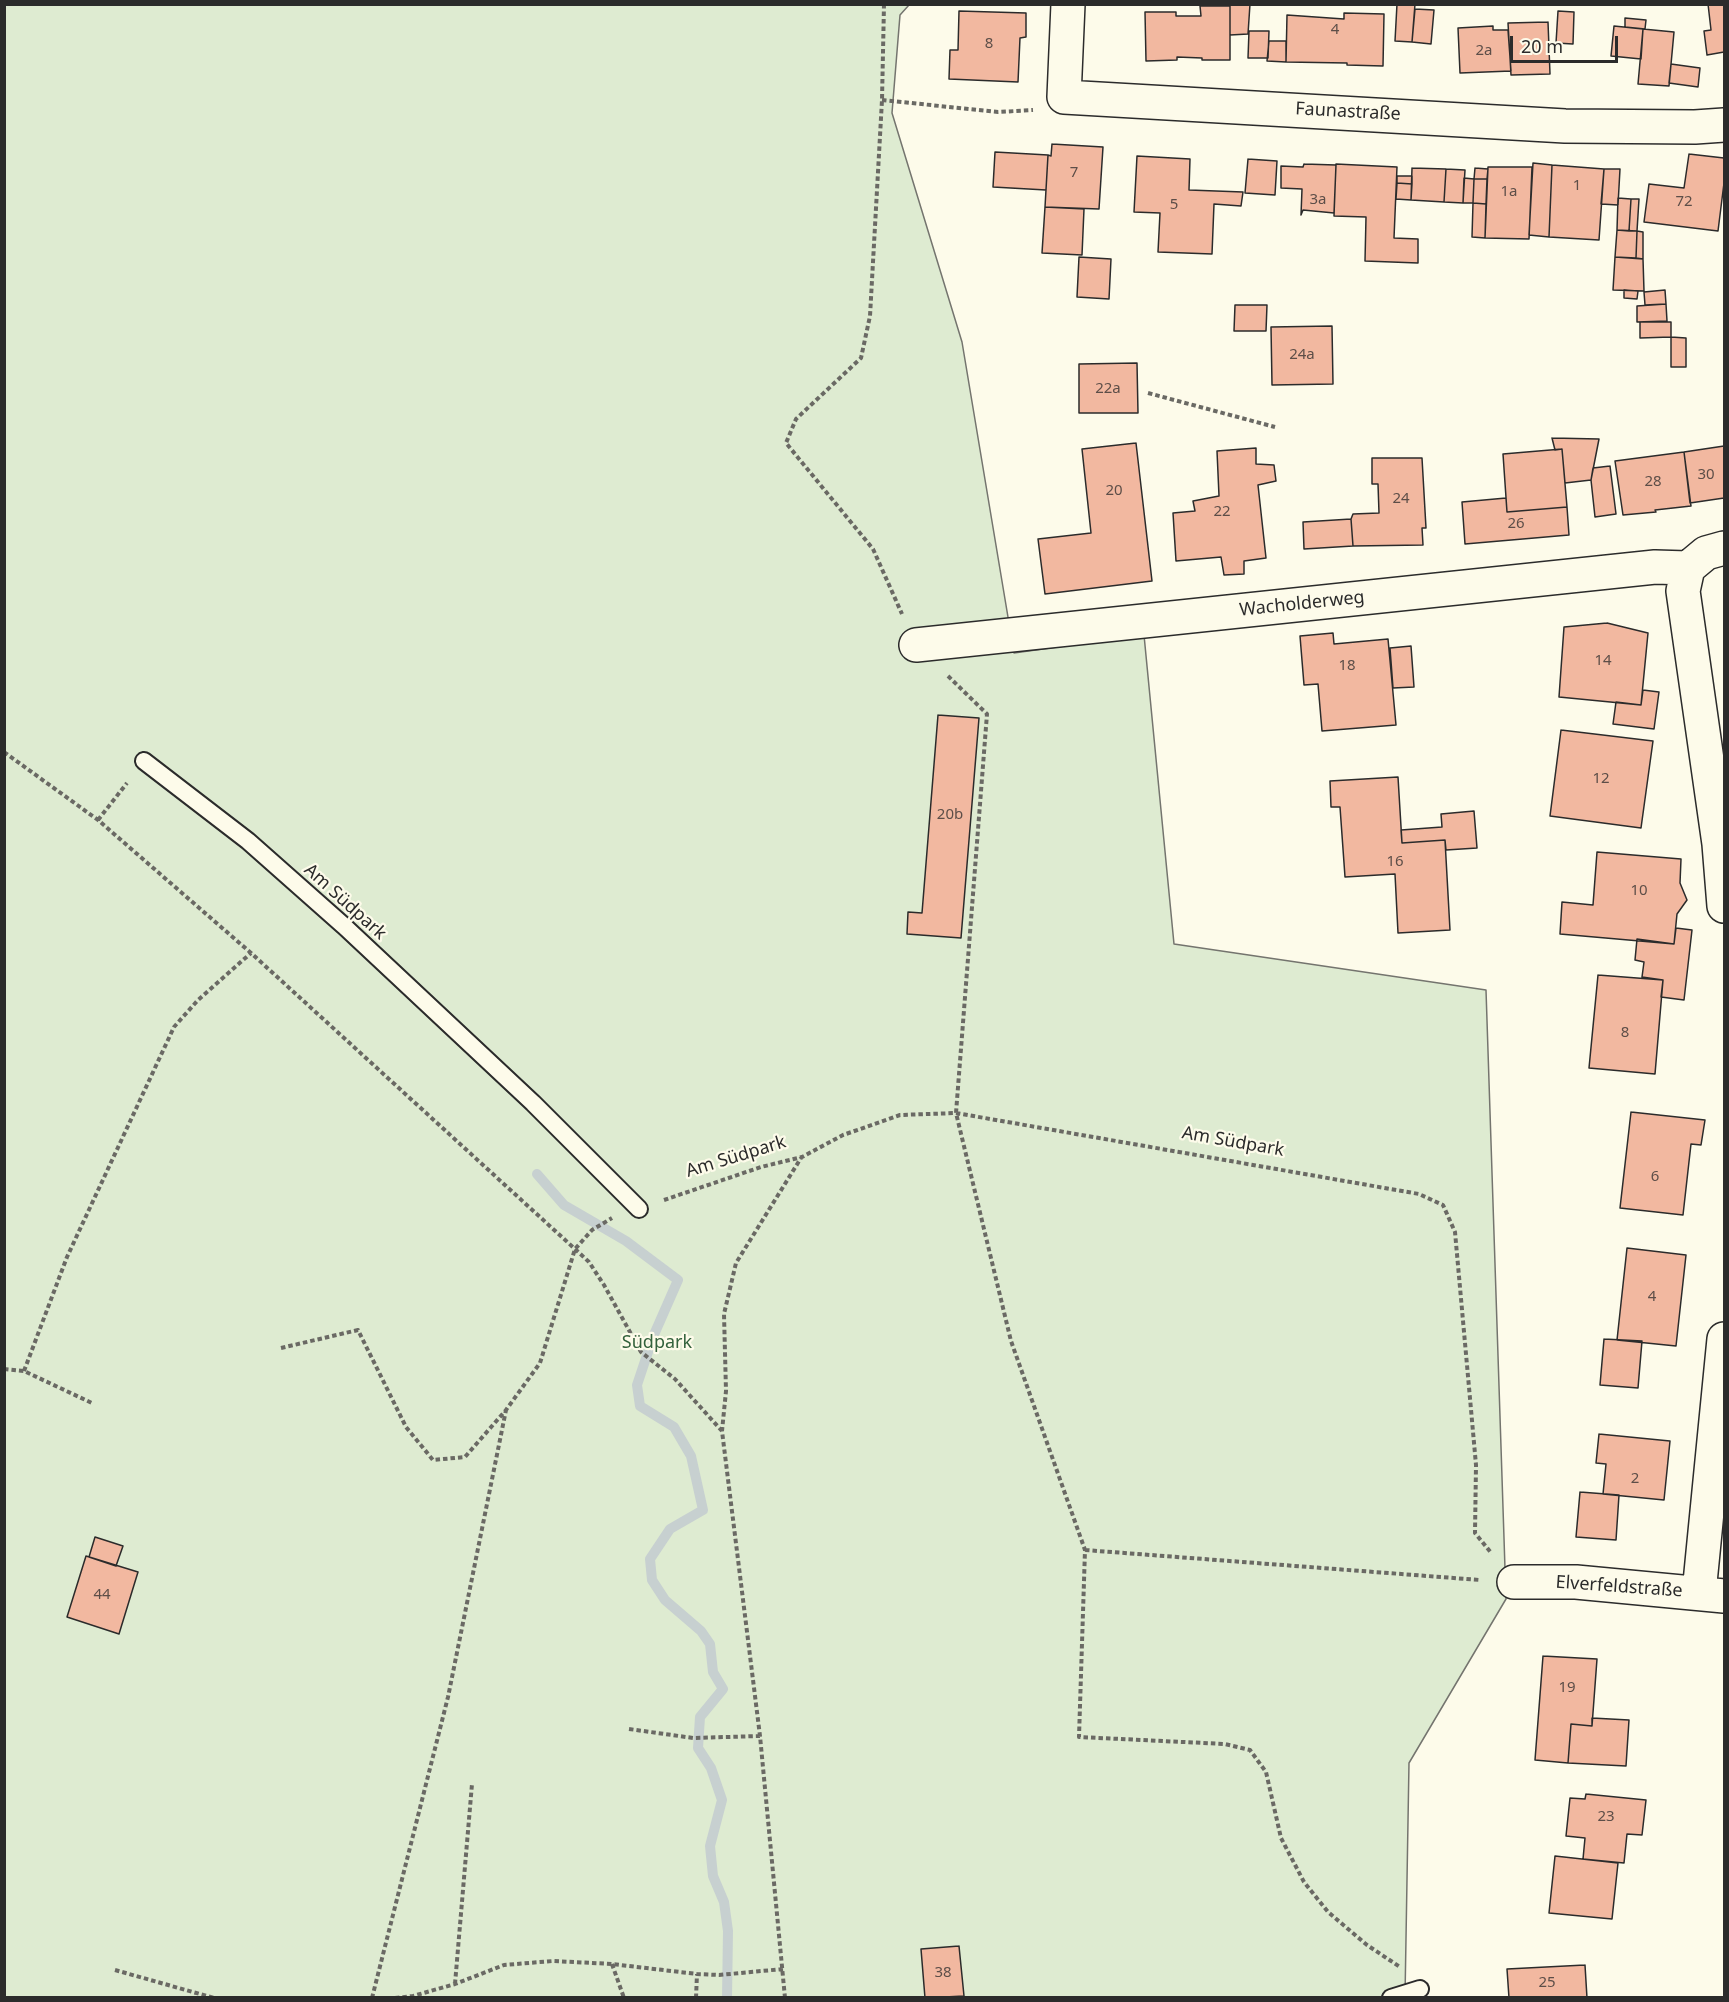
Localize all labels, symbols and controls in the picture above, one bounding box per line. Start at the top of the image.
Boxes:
house number: 4 [1331,21,1339,39]
scale bar [1513,24,1621,62]
text: 20 m [1521,34,1563,58]
house number: 8 [985,35,993,53]
house number: 2a [1476,42,1492,60]
street label: Faunastraße [1295,98,1401,126]
house number: 7 [1070,164,1078,182]
house number: 1 [1573,177,1581,195]
house number: 1a [1501,183,1517,201]
house number: 3a [1310,191,1326,209]
house number: 72 [1675,193,1693,211]
house number: 5 [1170,196,1178,214]
house number: 24a [1289,346,1315,364]
house number: 22a [1095,380,1121,398]
house number: 30 [1697,466,1715,484]
house number: 28 [1644,473,1662,491]
house number: 20 [1105,482,1123,500]
house number: 24 [1392,490,1410,508]
house number: 22 [1213,503,1231,521]
house number: 26 [1507,515,1525,533]
street label: Wacholderweg [1238,587,1366,621]
house number: 14 [1594,652,1612,670]
house number: 18 [1338,657,1356,675]
house number: 12 [1592,770,1610,788]
house number: 20b [937,806,963,824]
house number: 16 [1386,853,1404,871]
street label: Am Südpark [299,859,391,945]
house number: 10 [1630,882,1648,900]
house number: 8 [1621,1024,1629,1042]
street label: Am Südpark [1180,1122,1286,1162]
street label: Am Südpark [683,1132,789,1182]
house number: 6 [1651,1168,1659,1186]
house number: 4 [1648,1288,1656,1306]
park label: Südpark [622,1332,692,1354]
house number: 2 [1631,1470,1639,1488]
street label: Elverfeldstraße [1555,1572,1683,1602]
house number: 44 [93,1586,111,1604]
house number: 19 [1558,1679,1576,1697]
house number: 23 [1597,1808,1615,1826]
house number: 38 [934,1964,952,1982]
house number: 25 [1538,1974,1556,1992]

